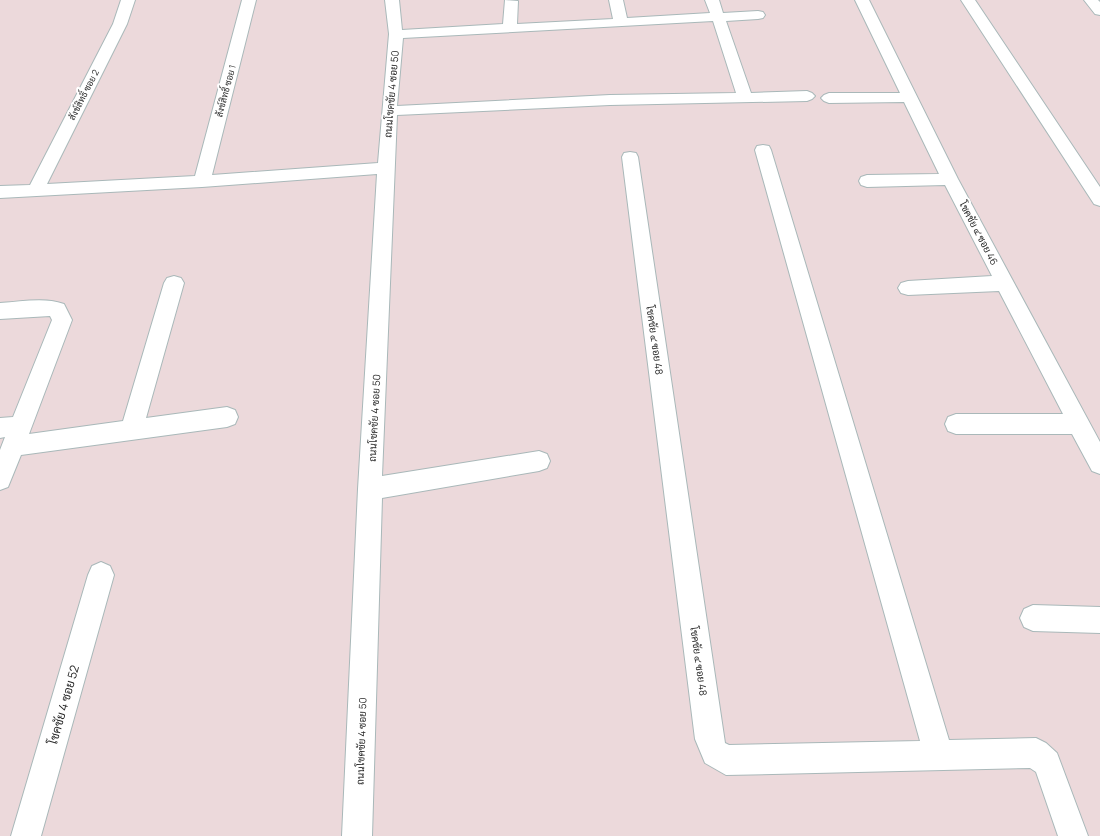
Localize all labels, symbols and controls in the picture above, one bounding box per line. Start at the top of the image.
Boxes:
street label: ถนนโชคชัย 4 ซอย 50 [380,50,402,138]
street label: สังข์สิทธิ์ ซอย 1 [210,63,239,119]
street label: สังข์สิทธิ์ ซอย 2 [63,66,102,122]
street label: โชคชัย ๔ ซอย 46 [956,198,1002,267]
street label: โชคชัย ๔ ซอย 48 [643,303,667,376]
street label: ถนนโชคชัย 4 ซอย 50 [365,374,383,462]
street label: โชคชัย ๔ ซอย 48 [687,624,711,697]
street label: โชคชัย 4 ซอย 52 [44,663,83,748]
street label: ถนนโชคชัย 4 ซอย 50 [352,697,370,785]

